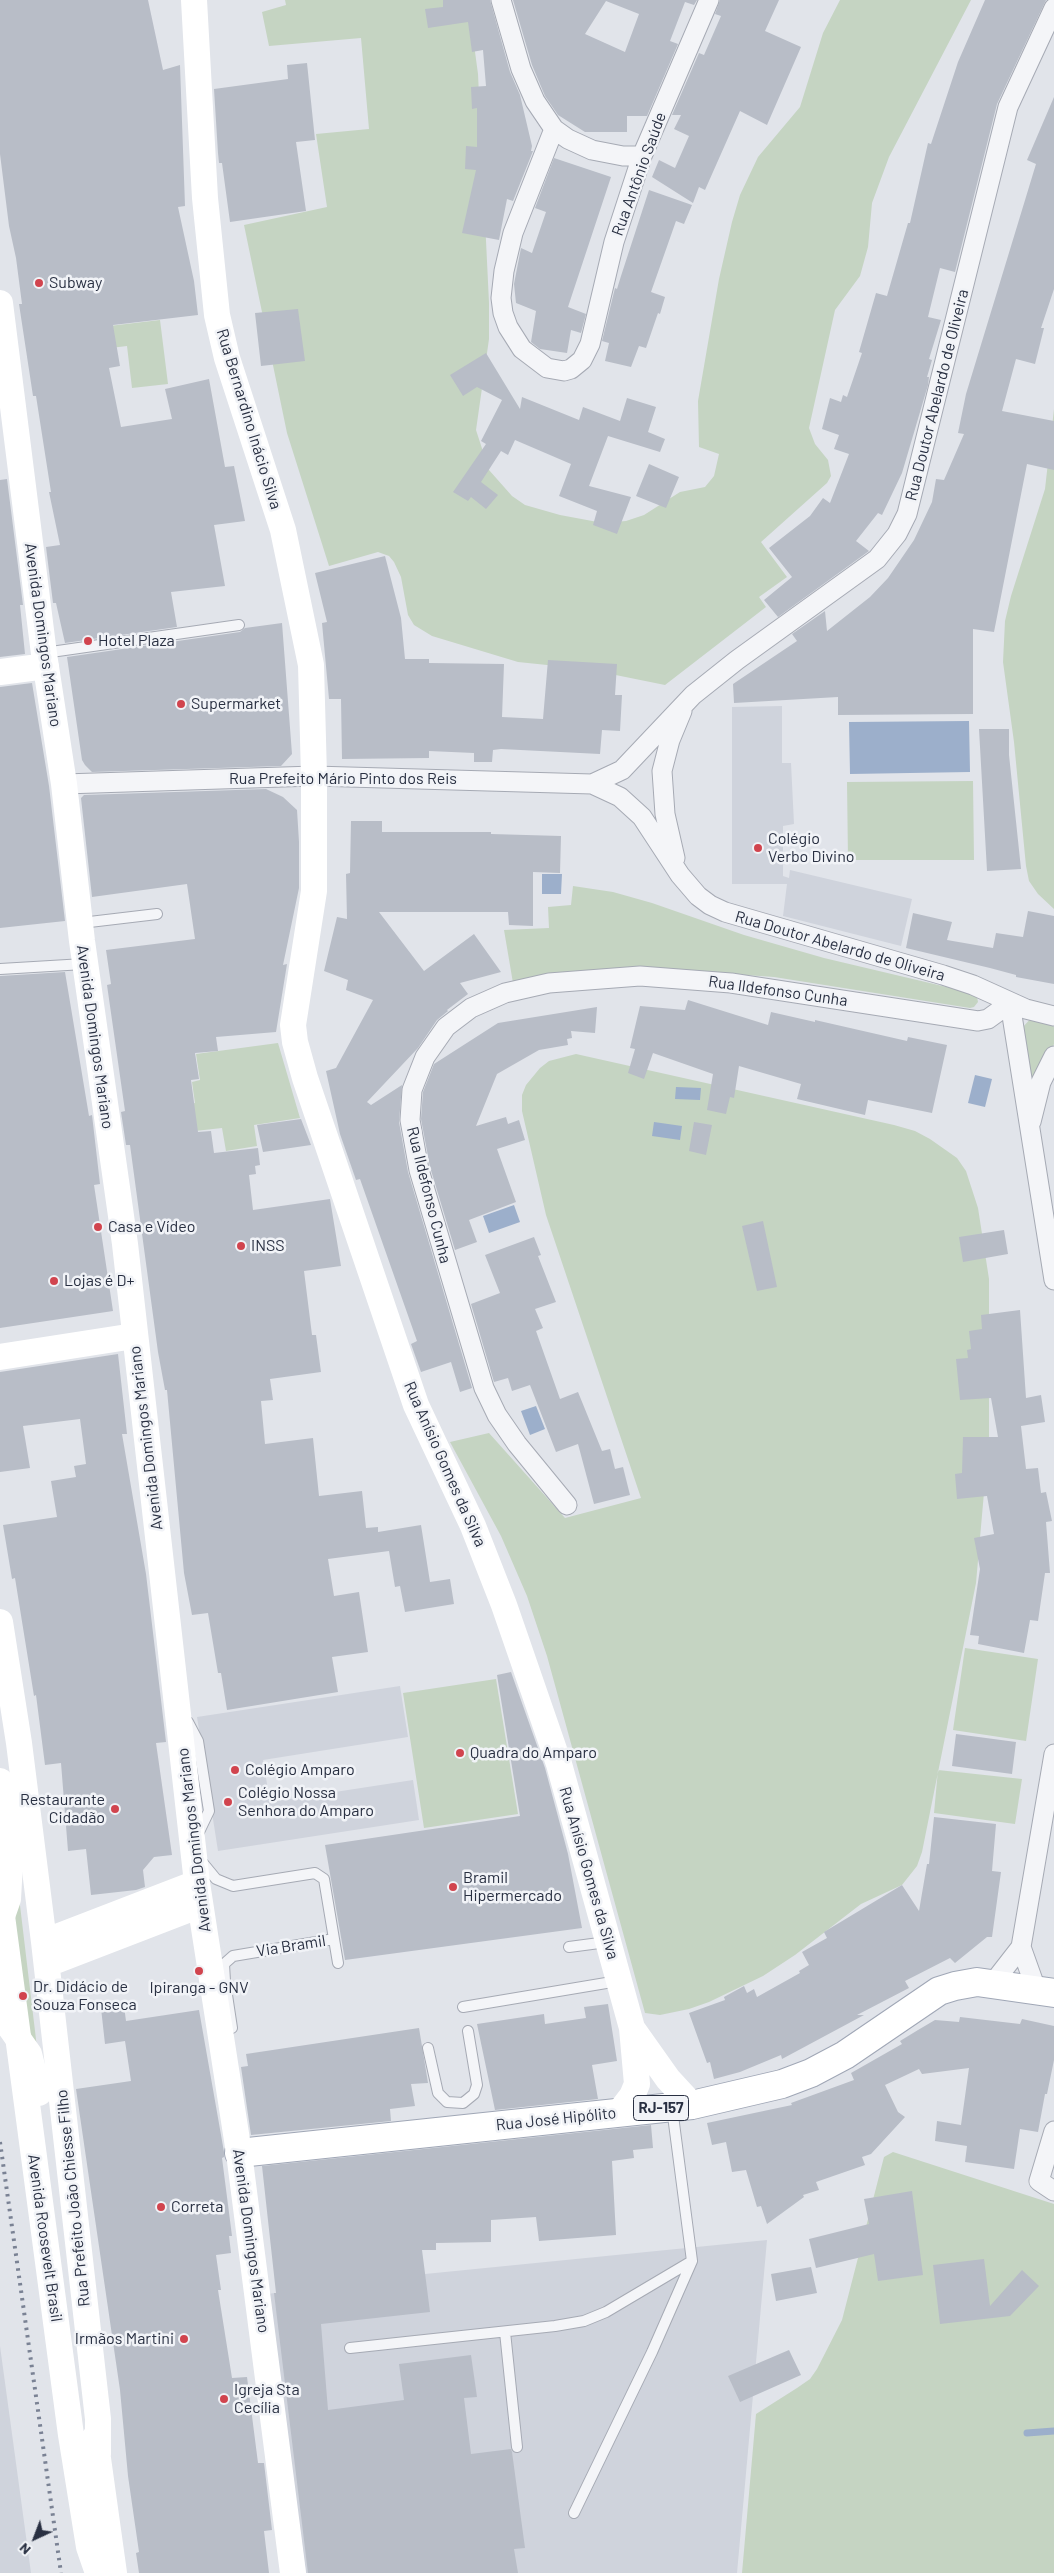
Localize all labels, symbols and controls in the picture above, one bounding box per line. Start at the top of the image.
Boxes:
street label: Rua Antônio Saúde [608,110,670,238]
place label: Subway [49,273,102,293]
marker: Subway [33,277,45,289]
street label: Rua Doutor Abelardo de Oliveira [901,287,973,503]
street label: Rua Bernardino Inácio Silva [212,326,286,512]
street label: Avenida Domingos Mariano [21,542,65,728]
place label: Hotel Plaza [98,631,175,651]
marker: Hotel Plaza [82,635,94,647]
place label: Supermarket [191,694,281,714]
marker: Supermarket [175,698,187,710]
street label: Rua Prefeito Mário Pinto dos Reis [229,769,457,789]
place label: Colégio Verbo Divino [768,829,854,867]
marker: Colégio Verbo Divino [752,842,764,854]
street label: Rua Doutor Abelardo de Oliveira [733,907,947,985]
street label: Avenida Domingos Mariano [73,944,117,1130]
street label: Rua Ildefonso Cunha [707,972,849,1010]
street label: Rua Ildefonso Cunha [403,1125,455,1265]
place label: Casa e Vídeo [108,1217,195,1237]
marker: Casa e Vídeo [92,1221,104,1233]
place label: INSS [251,1236,285,1256]
marker: INSS [235,1240,247,1252]
place label: Lojas é D+ [64,1271,134,1291]
marker: Lojas é D+ [48,1275,60,1287]
street label: Avenida Domingos Mariano [125,1345,167,1531]
street label: Rua Anísio Gomes da Silva [400,1378,490,1550]
place label: Quadra do Amparo [470,1743,597,1763]
street label: Avenida Domingos Mariano [173,1747,215,1933]
marker: Quadra do Amparo [454,1747,466,1759]
place label: Colégio Amparo [245,1760,355,1780]
marker: Colégio Amparo [229,1764,241,1776]
place label: Colégio Nossa Senhora do Amparo [238,1783,374,1821]
street label: Rua Anísio Gomes da Silva [555,1784,623,1962]
place label: Restaurante Cidadão [20,1790,105,1828]
marker: Colégio Nossa Senhora do Amparo [222,1796,234,1808]
marker: Restaurante Cidadão [109,1803,121,1815]
place label: Bramil Hipermercado [463,1868,562,1906]
marker: Bramil Hipermercado [447,1881,459,1893]
street label: Via Bramil [255,1931,327,1961]
marker: Ipiranga - GNV [193,1965,205,1977]
place label: Dr. Didácio de Souza Fonseca [33,1977,137,2015]
place label: Ipiranga - GNV [149,1978,249,1998]
marker: Dr. Didácio de Souza Fonseca [17,1990,29,2002]
street label: Rua Prefeito João Chiesse Filho [52,2089,94,2307]
road number: RJ-157 [634,2096,688,2120]
street label: Rua José Hipólito [495,2103,617,2135]
street label: Avenida Domingos Mariano [229,2148,273,2334]
street label: Avenida Roosevelt Brasil [24,2153,66,2323]
place label: Correta [171,2197,223,2217]
marker: Correta [155,2201,167,2213]
place label: Irmãos Martini [75,2329,174,2349]
marker: Irmãos Martini [178,2333,190,2345]
place label: Igreja Sta Cecília [234,2380,300,2418]
marker: Igreja Sta Cecília [218,2393,230,2405]
north arrow [10,2513,60,2563]
text: N [15,2540,34,2559]

